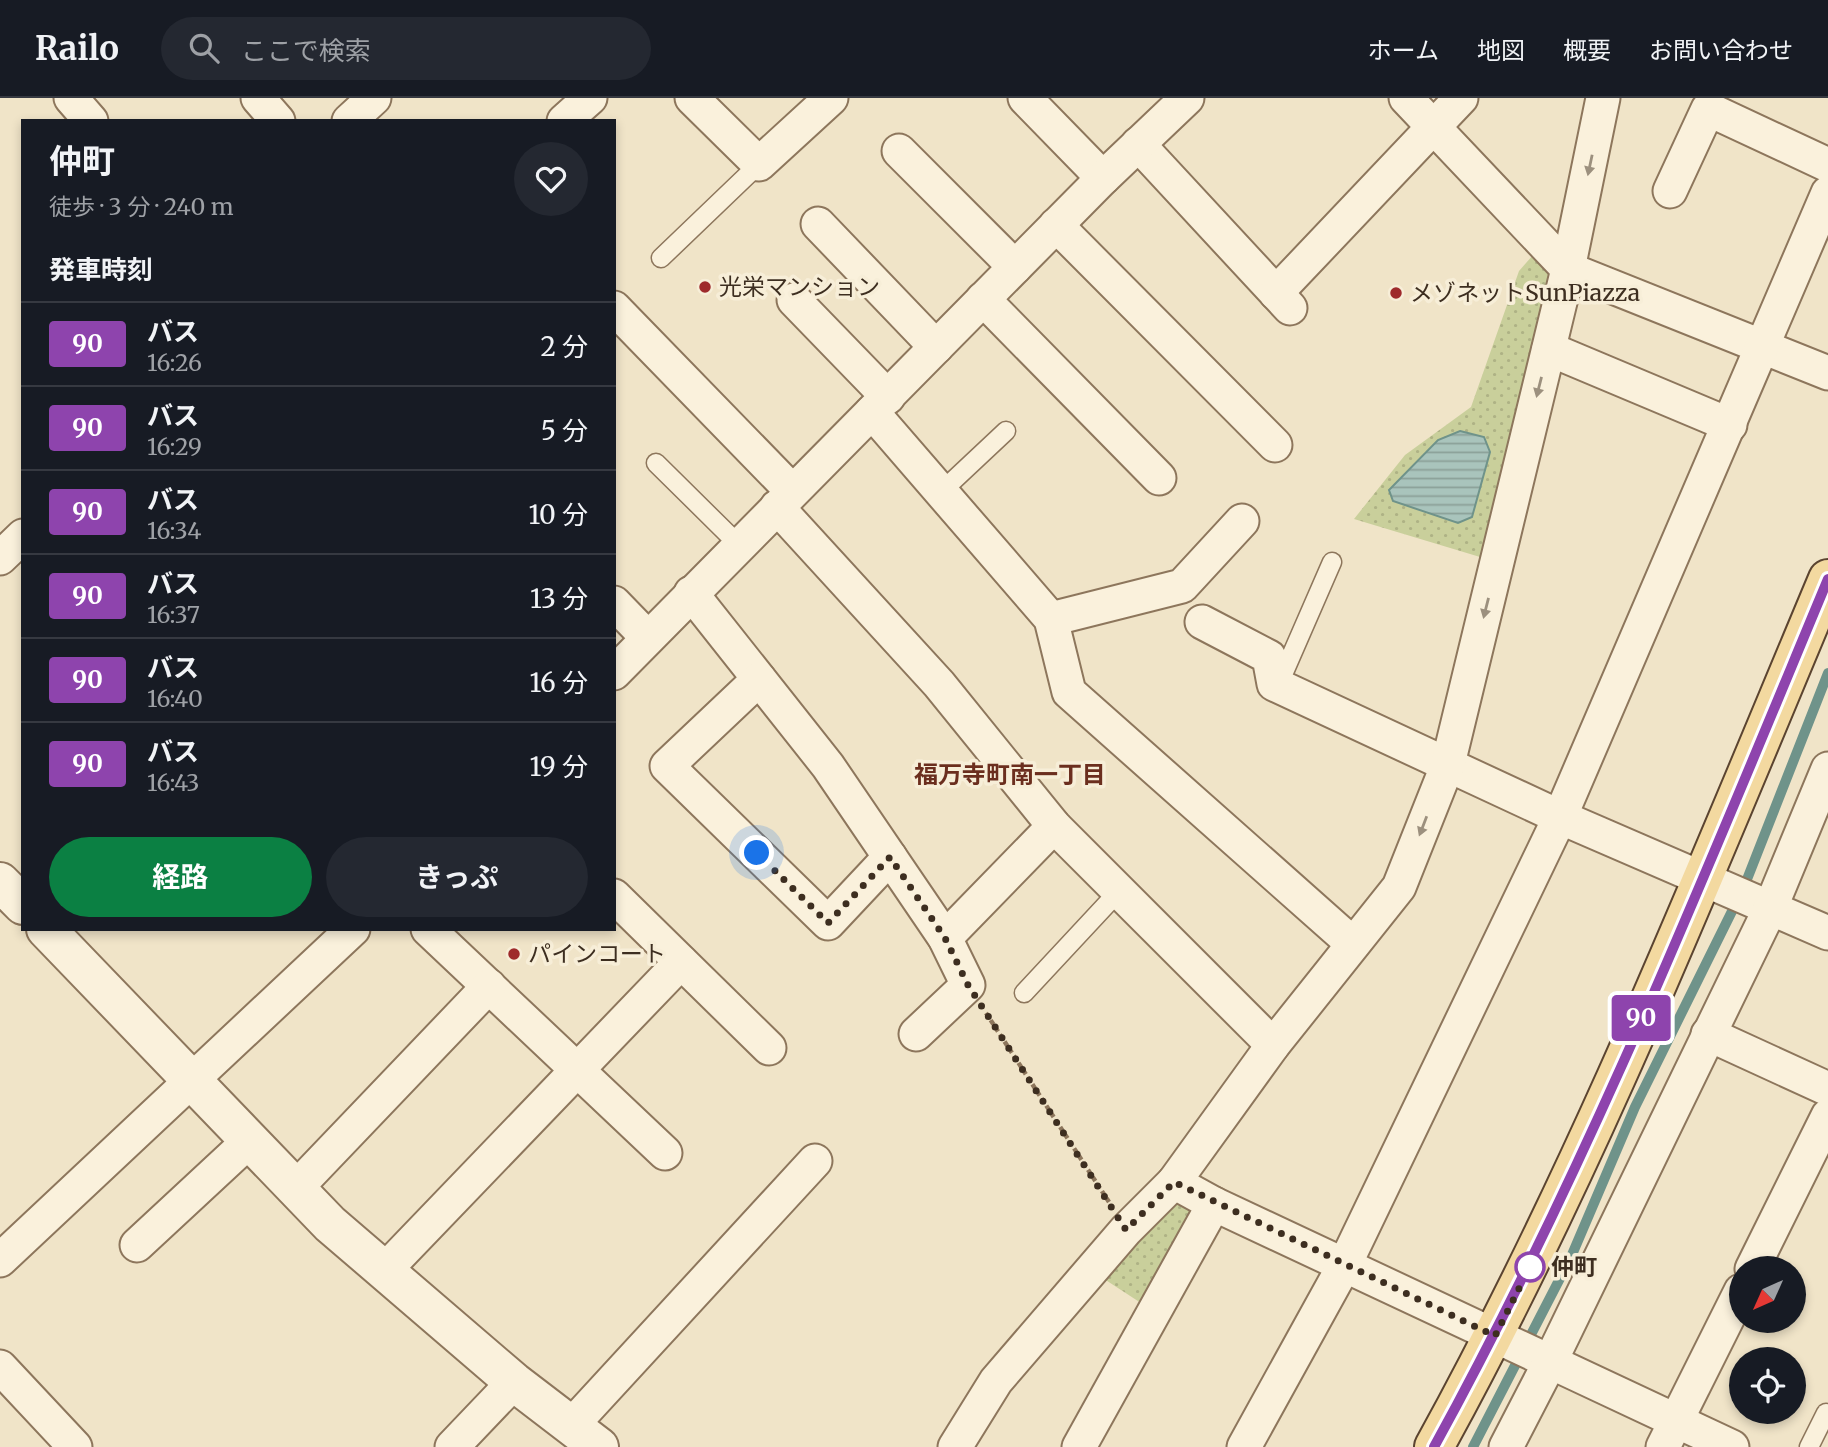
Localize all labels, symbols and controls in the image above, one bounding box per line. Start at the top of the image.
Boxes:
search box [161,17,651,80]
text: Railo [35,28,119,69]
icon: search [185,29,223,67]
text: ここで検索 [241,34,371,67]
text: ホーム [1368,35,1439,66]
text: 地図 [1477,35,1525,66]
text: 概要 [1563,35,1611,66]
text: お問い合わせ [1649,35,1793,66]
text: 仲町 [49,141,115,182]
button: heart [514,142,588,216]
one-way arrow [1584,154,1595,176]
text: 徒歩 · 3 分 · 240 m [49,192,234,221]
text: 発車時刻 [49,253,153,286]
place label: 光栄マンション [719,272,880,301]
place label: メゾネットSunPiazza [1410,278,1640,307]
marker: 光栄マンション [697,279,713,295]
marker: メゾネットSunPiazza [1388,285,1404,301]
text: バス [147,315,199,348]
text: 90 [72,328,103,359]
text: 2 分 [540,330,588,363]
text: 16:26 [147,348,202,377]
one-way arrow [1533,376,1544,398]
text: バス [147,399,199,432]
text: 90 [72,412,103,443]
text: 5 分 [541,414,588,447]
text: 16:29 [147,432,202,461]
text: バス [147,483,199,516]
text: 90 [72,496,103,527]
text: 10 分 [528,498,588,531]
text: 16:34 [147,516,202,545]
text: バス [147,567,199,600]
text: 90 [72,580,103,611]
text: 13 分 [530,582,588,615]
one-way arrow [1480,597,1491,619]
text: 16:37 [147,600,200,629]
text: バス [147,651,199,684]
text: 90 [72,664,103,695]
text: 16 分 [529,666,588,699]
text: 16:40 [147,684,203,713]
text: バス [147,735,199,768]
text: 90 [72,748,103,779]
text: 19 分 [530,750,588,783]
district label: 福万寺町南一丁目 [914,759,1106,790]
text: 16:43 [147,768,199,797]
one-way arrow [1418,816,1429,837]
your location [739,835,774,870]
button: 経路 [49,837,312,917]
button: きっぷ [326,837,588,917]
place label: パインコート [528,939,666,968]
marker: パインコート [506,946,522,962]
line badge: 90 [1610,995,1672,1041]
text: 90 [1626,1002,1656,1033]
marker: 仲町 [1515,1252,1545,1282]
place label: 仲町 [1551,1252,1597,1281]
north arrow [1729,1256,1806,1334]
map controls [1729,1256,1806,1424]
button: locate [1729,1347,1806,1424]

